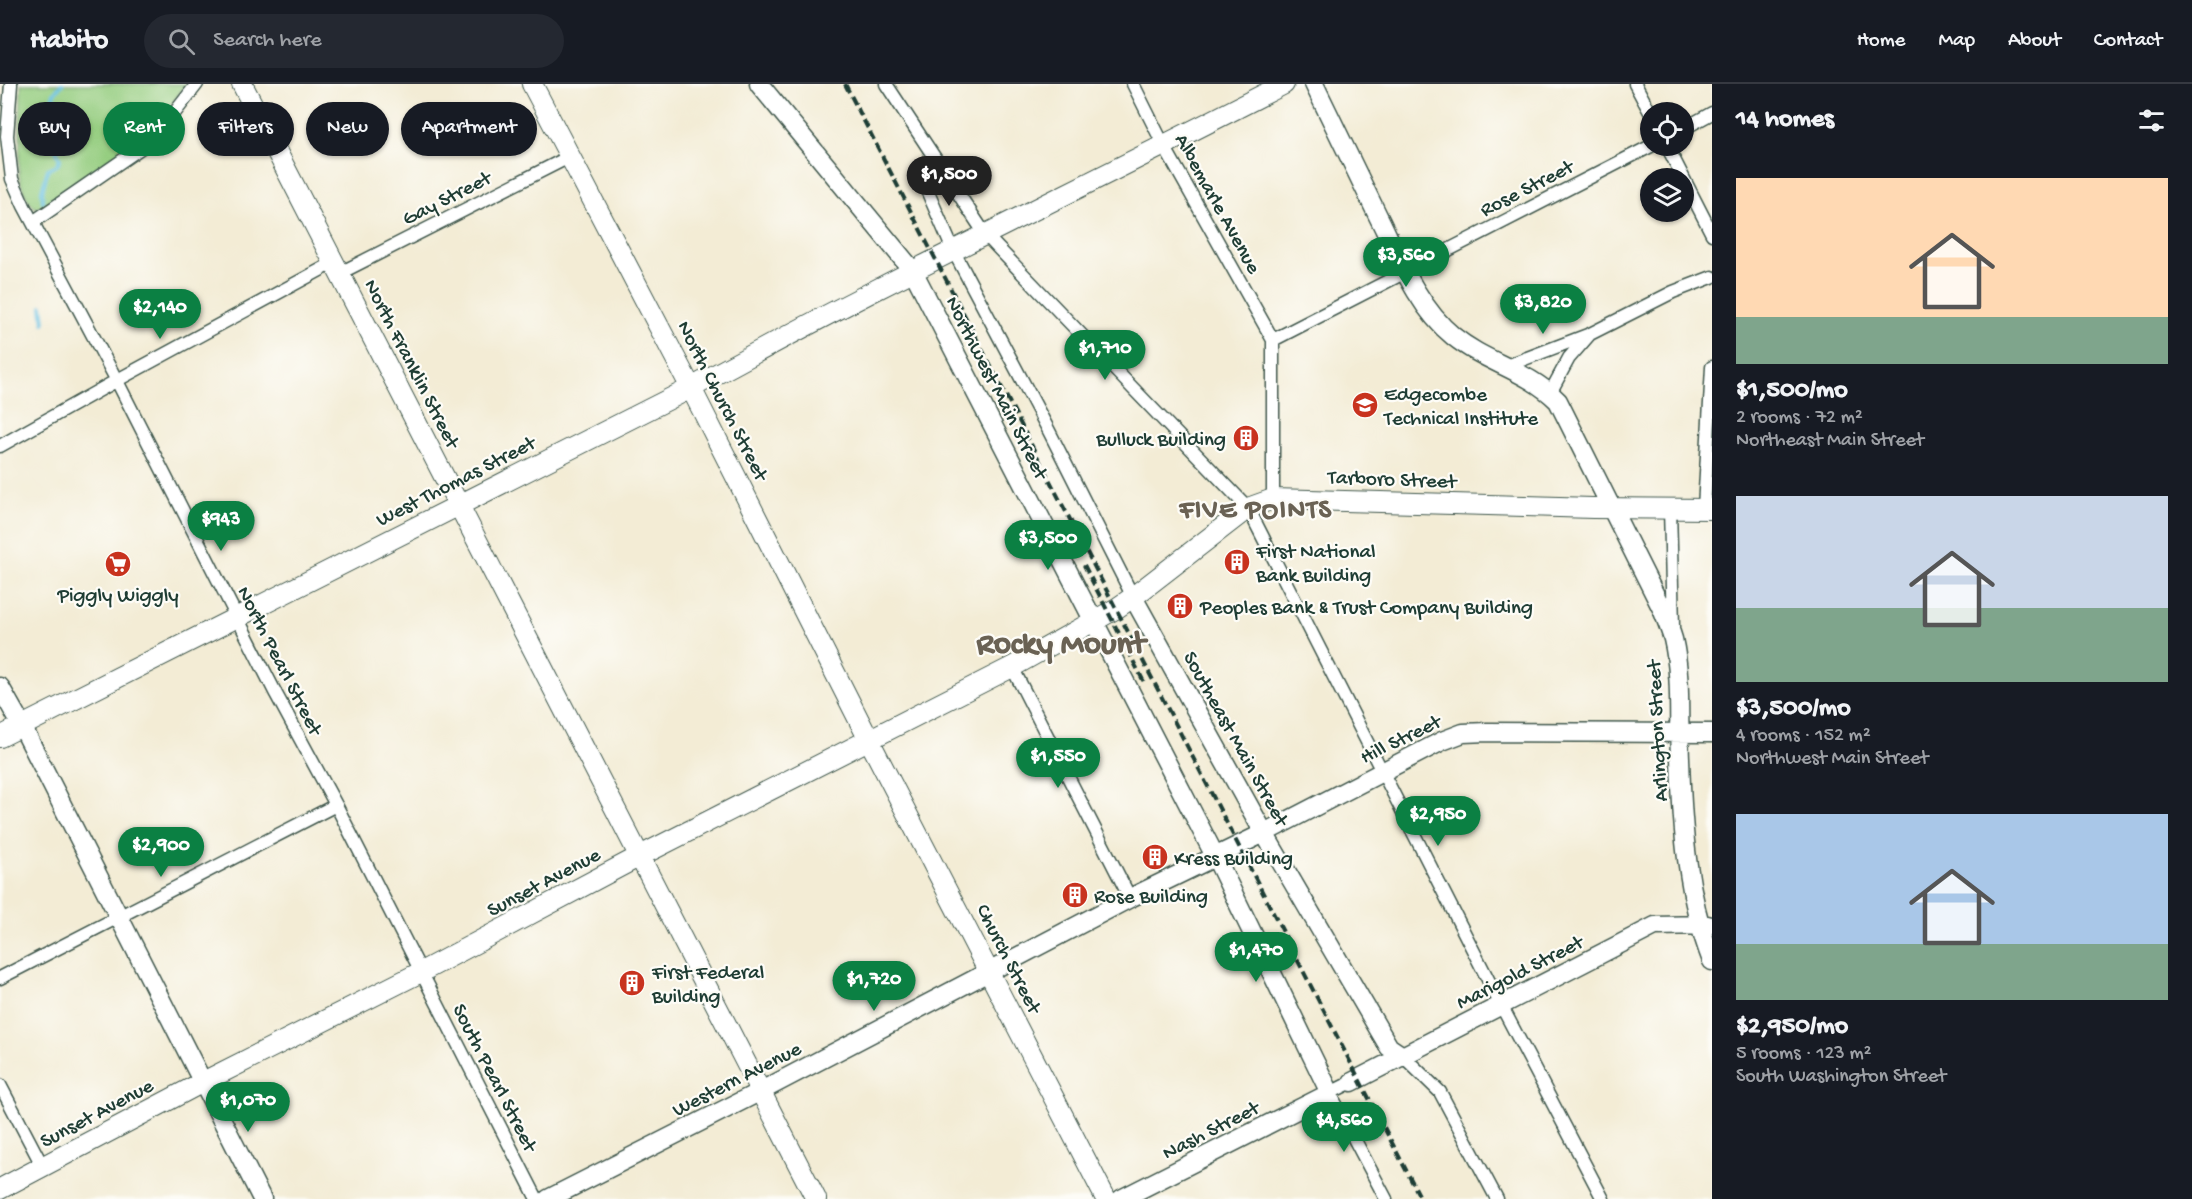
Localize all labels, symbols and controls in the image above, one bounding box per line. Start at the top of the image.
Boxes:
search box [144,14,564,68]
text: Habito [30,25,108,58]
icon: search [165,25,198,58]
text: Search here [213,28,322,54]
text: Home [1857,29,1905,54]
text: Map [1938,29,1975,54]
text: About [2008,29,2061,54]
text: Contact [2094,29,2162,54]
chip: Buy [18,102,91,156]
chip: Rent [103,102,185,156]
chip: Filters [197,102,294,156]
chip: New [306,102,389,156]
chip: Apartment [401,102,537,156]
map controls [1640,102,1694,222]
button: locate [1640,102,1694,156]
icon: filters [2135,104,2168,137]
text: 14 homes [1736,105,1834,136]
street label: Albemarle Avenue [1167,130,1265,280]
street label: Rose Street [1477,155,1581,224]
pin: $1,500 [900,156,998,207]
text: $1,500 [921,164,977,187]
street label: Gay Street [399,166,498,233]
button: layers [1640,168,1694,222]
icon: home [1898,217,2006,325]
pin: $3,560 [1357,237,1455,288]
text: $3,560 [1377,245,1435,268]
street label: North Franklin Street [356,276,464,455]
pin: $3,820 [1494,284,1592,335]
pin: $2,140 [111,289,209,340]
text: $3,820 [1514,292,1572,315]
street label: Northwest Main Street [938,293,1053,486]
text: $2,140 [133,297,187,320]
street label: North Church Street [670,317,773,488]
pin: $1,710 [1056,330,1154,381]
text: $1,710 [1078,338,1132,361]
text: $1,500/mo [1736,376,1848,407]
place label: Edgecombe Technical Institute [1383,384,1539,433]
school or university icon: Edgecombe Technical Institute [1350,390,1380,420]
text: 2 rooms · 72 m² [1736,407,1863,430]
building icon: Bulluck Building [1231,423,1261,453]
place label: Bulluck Building [1095,429,1226,454]
text: Northeast Main Street [1736,430,1924,453]
street label: West Thomas Street [373,431,543,534]
street label: Tarboro Street [1326,467,1459,496]
district label: FIVE POINTS [1178,496,1333,528]
pin: $943 [185,501,257,552]
text: $943 [202,509,240,532]
pin: $3,500 [999,520,1097,571]
text: $3,500 [1019,528,1077,551]
icon: home [1898,535,2006,643]
place label: First National Bank Building [1255,541,1376,590]
building icon: First National Bank Building [1222,547,1252,577]
supermarket icon: Piggly Wiggly [103,549,133,579]
street label: North Pearl Street [230,583,327,742]
place label: Piggly Wiggly [56,585,179,610]
building icon: Peoples Bank & Trust Company Building [1165,591,1195,621]
place label: Peoples Bank & Trust Company Building [1199,597,1533,622]
district label: Rocky Mount [975,627,1149,665]
street label: Southeast Main Street [1176,648,1294,834]
street label: Arlington Street [1643,657,1676,802]
text: $3,500/mo [1736,694,1851,725]
street label: Hill Street [1357,710,1448,771]
text: 4 rooms · 152 m² [1736,725,1871,748]
pin: $1,550 [1009,738,1107,789]
text: $1,550 [1030,746,1086,769]
text: Northwest Main Street [1736,748,1928,771]
pin: $2,950 [1389,796,1487,847]
text: $2,950 [1410,804,1466,827]
pin: $2,900 [112,827,210,878]
text: $2,900 [132,835,190,858]
building icon: Kress Building [1140,842,1170,872]
street label: Sunset Avenue [484,843,607,924]
place label: Kress Building [1174,848,1293,873]
icon: home [1898,853,2006,961]
building icon: Rose Building [1060,880,1090,910]
place label: Rose Building [1094,886,1208,911]
street label: Church Street [969,901,1046,1021]
street label: Marigold Street [1453,930,1590,1017]
pin: $1,470 [1207,932,1305,983]
text: $1,470 [1229,940,1283,963]
pin: $1,720 [825,961,923,1012]
place label: First Federal Building [651,962,764,1011]
building icon: First Federal Building [617,968,647,998]
text: $1,720 [847,969,901,992]
street label: South Pearl Street [445,1001,542,1159]
text: $2,950/mo [1736,1012,1848,1043]
street label: Western Avenue [669,1037,807,1124]
text: 5 rooms · 123 m² [1736,1043,1872,1066]
text: South Washington Street [1736,1066,1946,1089]
street label: Sunset Avenue [37,1074,160,1155]
pin: $1,070 [199,1082,297,1133]
text: $1,070 [220,1090,276,1113]
street label: Nash Street [1159,1096,1266,1167]
pin: $4,560 [1295,1102,1393,1153]
text: $4,560 [1316,1110,1372,1133]

